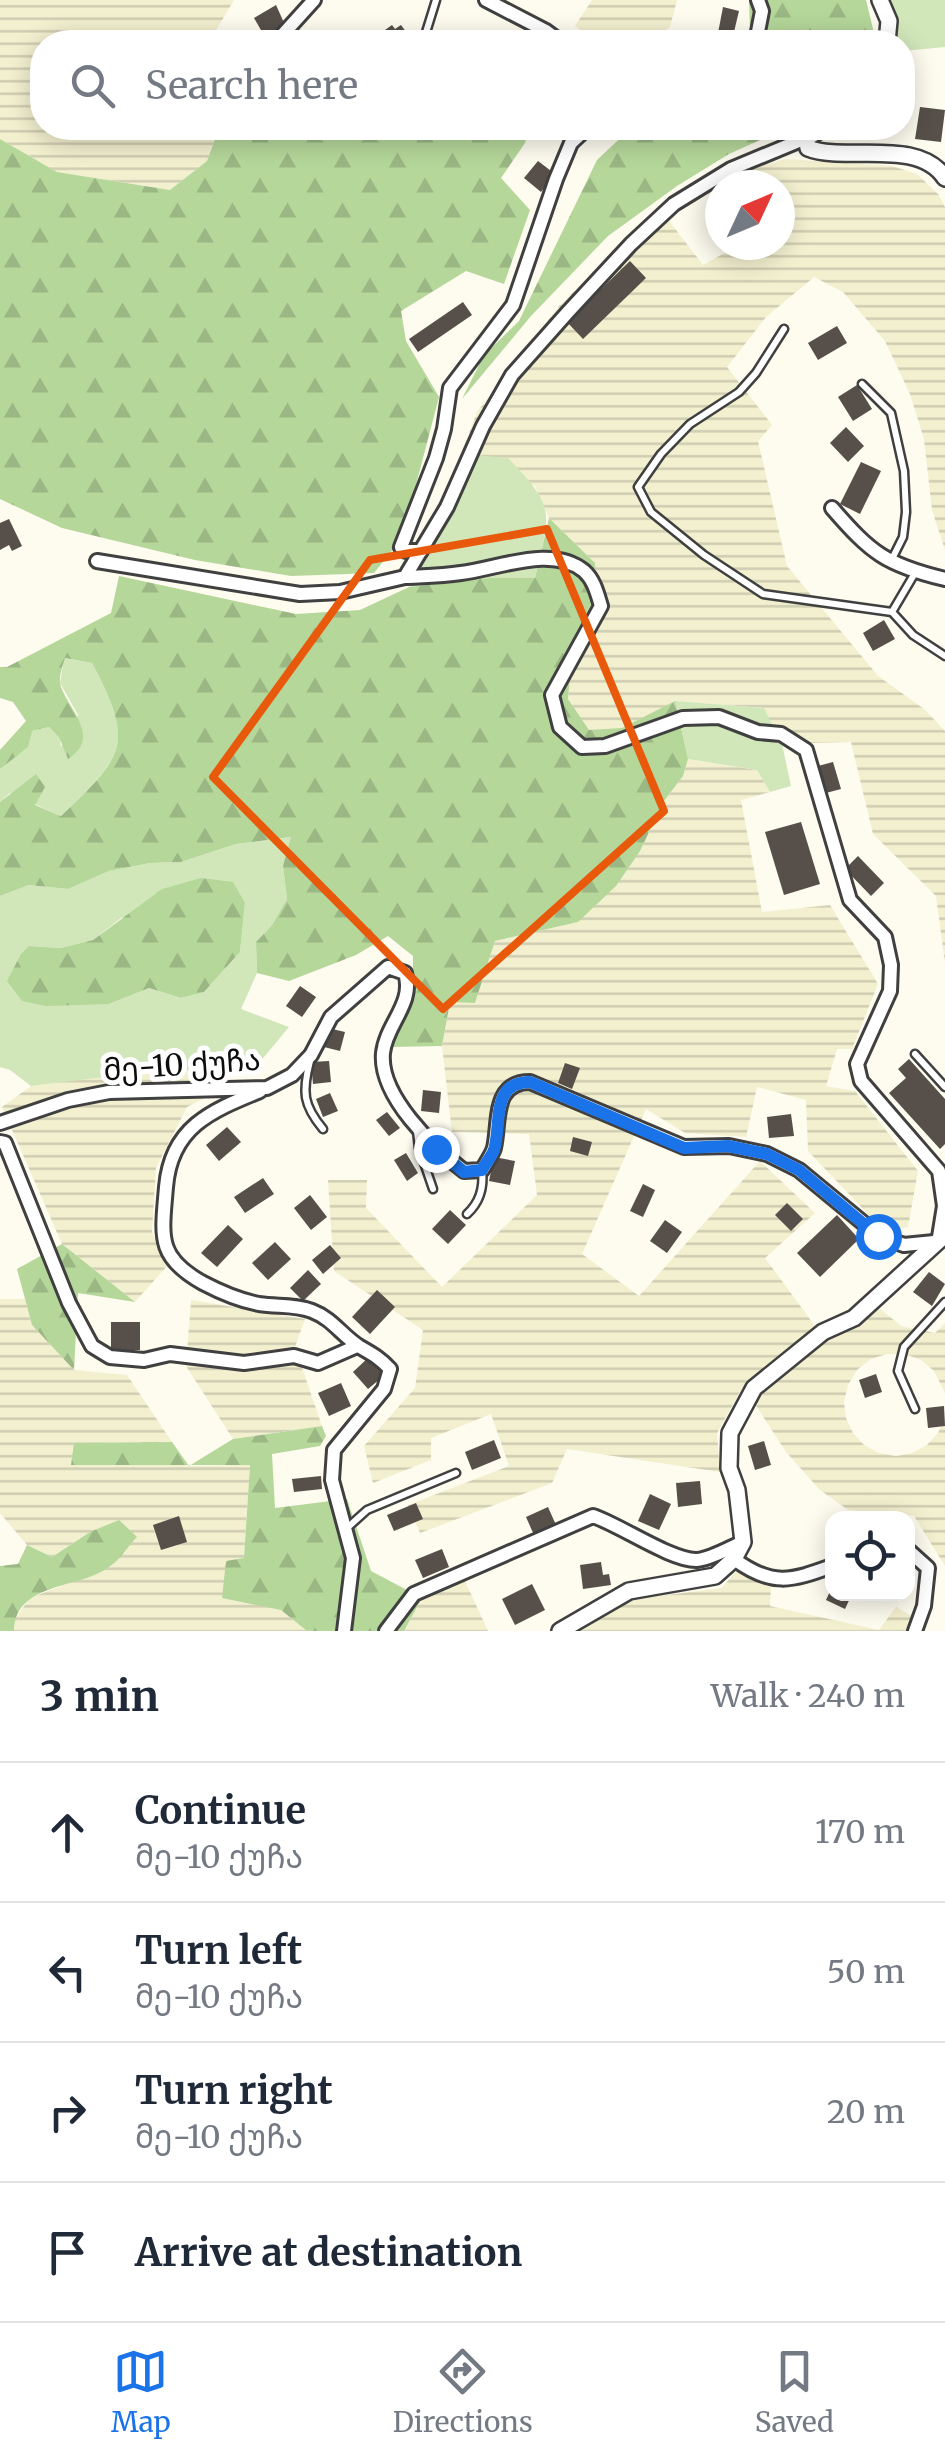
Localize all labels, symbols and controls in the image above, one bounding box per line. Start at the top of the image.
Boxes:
search box [30,30,915,140]
icon: search [65,58,120,113]
text: Search here [145,62,358,109]
north arrow [705,170,795,260]
street label: მე-10 ქუჩა [102,1040,262,1088]
route end [414,1127,460,1173]
route start [856,1214,902,1260]
map controls [825,1511,915,1601]
button: locate [825,1511,915,1601]
text: 3 min [40,1670,159,1722]
text: Walk · 240 m [711,1676,905,1716]
text: Continue [135,1787,306,1834]
icon: ahead [40,1805,95,1860]
text: 170 m [815,1812,905,1852]
text: მე-10 ქუჩა [135,1837,303,1877]
text: Turn left [135,1927,302,1974]
icon: left [40,1945,95,2000]
text: 50 m [827,1952,905,1992]
text: მე-10 ქუჩა [135,1977,303,2017]
text: Turn right [135,2067,333,2114]
icon: right [40,2085,95,2140]
text: 20 m [827,2092,905,2132]
text: მე-10 ქუჩა [135,2117,303,2157]
icon: arrive [40,2225,95,2280]
text: Arrive at destination [135,2229,522,2276]
tab: Map [111,2344,171,2440]
tab: Directions [393,2344,533,2440]
tab: Saved [755,2344,834,2440]

